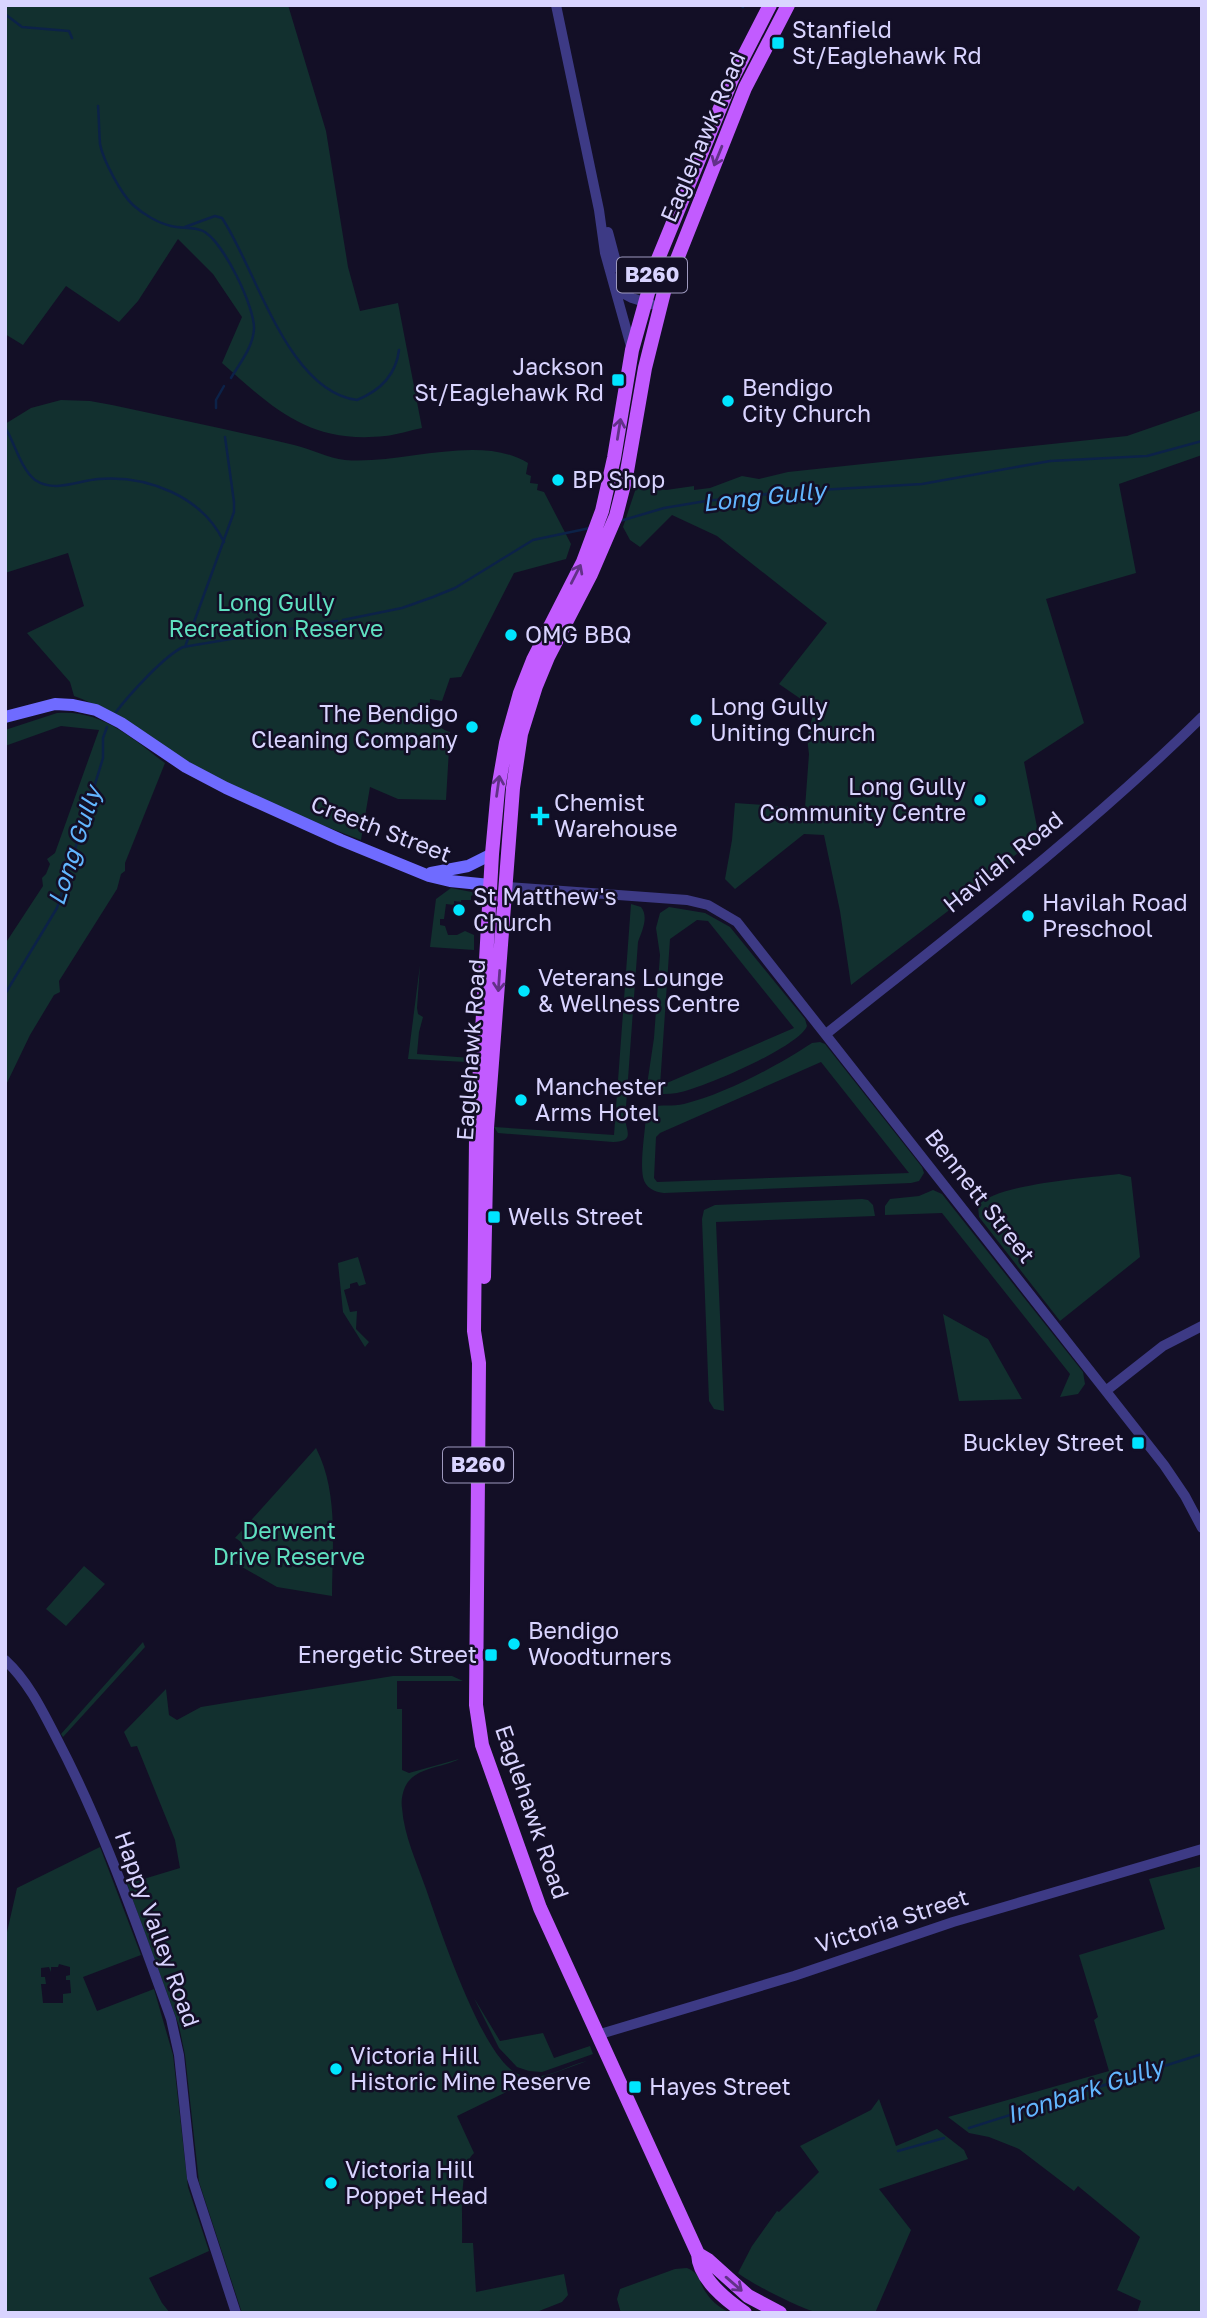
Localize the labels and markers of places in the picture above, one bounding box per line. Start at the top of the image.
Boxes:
place label: Stanfield St/Eaglehawk Rd [792,15,982,69]
marker: Stanfield St/Eaglehawk Rd [770,35,786,51]
place label: Jackson St/Eaglehawk Rd [414,352,604,406]
marker: Jackson St/Eaglehawk Rd [610,372,626,388]
place label: Bendigo City Church [742,373,871,427]
marker: Bendigo City Church [720,393,736,409]
place label: BP Shop [572,465,665,493]
marker: BP Shop [550,472,566,488]
place label: OMG BBQ [525,620,632,648]
marker: OMG BBQ [503,627,519,643]
place label: Long Gully Uniting Church [710,692,876,746]
place label: The Bendigo Cleaning Company [251,699,458,753]
marker: Long Gully Uniting Church [688,712,704,728]
marker: The Bendigo Cleaning Company [464,719,480,735]
place label: Long Gully Community Centre [759,772,966,826]
place label: Chemist Warehouse [554,788,678,842]
marker: Long Gully Community Centre [972,792,988,808]
marker: Chemist Warehouse [532,808,548,824]
place label: St Matthew's Church [473,882,617,936]
place label: Havilah Road Preschool [1042,888,1188,942]
marker: St Matthew's Church [451,902,467,918]
marker: Havilah Road Preschool [1020,908,1036,924]
place label: Veterans Lounge & Wellness Centre [538,963,740,1017]
marker: Veterans Lounge & Wellness Centre [516,983,532,999]
place label: Manchester Arms Hotel [535,1072,666,1126]
marker: Manchester Arms Hotel [513,1092,529,1108]
place label: Wells Street [508,1202,643,1230]
marker: Wells Street [486,1209,502,1225]
place label: Buckley Street [962,1428,1124,1456]
marker: Buckley Street [1130,1435,1146,1451]
place label: Bendigo Woodturners [528,1616,672,1670]
marker: Bendigo Woodturners [506,1636,522,1652]
place label: Energetic Street [298,1640,477,1668]
marker: Energetic Street [483,1647,499,1663]
place label: Victoria Hill Historic Mine Reserve [350,2041,591,2095]
marker: Victoria Hill Historic Mine Reserve [328,2061,344,2077]
place label: Hayes Street [649,2072,791,2100]
marker: Hayes Street [627,2079,643,2095]
place label: Victoria Hill Poppet Head [345,2155,488,2209]
marker: Victoria Hill Poppet Head [323,2175,339,2191]

